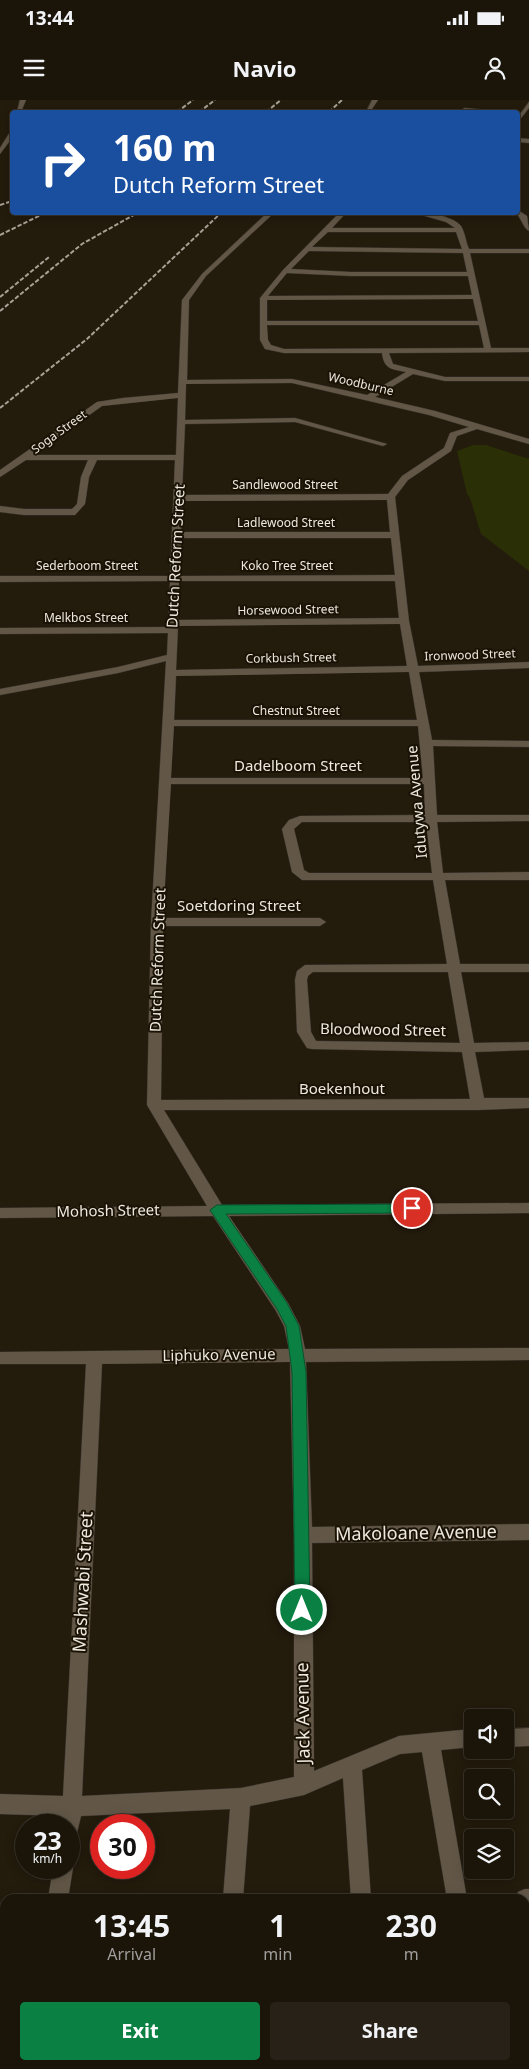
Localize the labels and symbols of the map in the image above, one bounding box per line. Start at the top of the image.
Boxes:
street label: Woodburne [327,368,396,399]
street label: Soga Street [28,405,90,457]
street label: Sandlewood Street [232,476,339,493]
street label: Dutch Reform Street [161,483,189,628]
street label: Ladlewood Street [237,514,336,531]
street label: Sederboom Street [36,557,139,574]
street label: Koko Tree Street [241,557,334,574]
street label: Horsewood Street [237,600,339,619]
street label: Melkbos Street [44,609,129,626]
street label: Ironwood Street [424,644,517,665]
street label: Corkbush Street [245,648,337,667]
street label: Chestnut Street [252,702,340,719]
street label: Idutywa Avenue [401,745,431,859]
street label: Dadelboom Street [234,755,363,775]
street label: Dutch Reform Street [144,887,170,1032]
street label: Soetdoring Street [177,895,301,915]
street label: Bloodwood Street [320,1018,447,1040]
street label: Boekenhout [299,1078,386,1098]
pin [391,1187,433,1229]
street label: Mohosh Street [56,1199,160,1221]
street label: Liphuko Avenue [162,1343,276,1365]
street label: Mashwabi Street [66,1510,98,1653]
street label: Makoloane Avenue [335,1519,497,1545]
position arrow [275,1583,327,1635]
street label: Jack Avenue [289,1662,315,1766]
speed limit sign: 30 [90,1814,155,1879]

